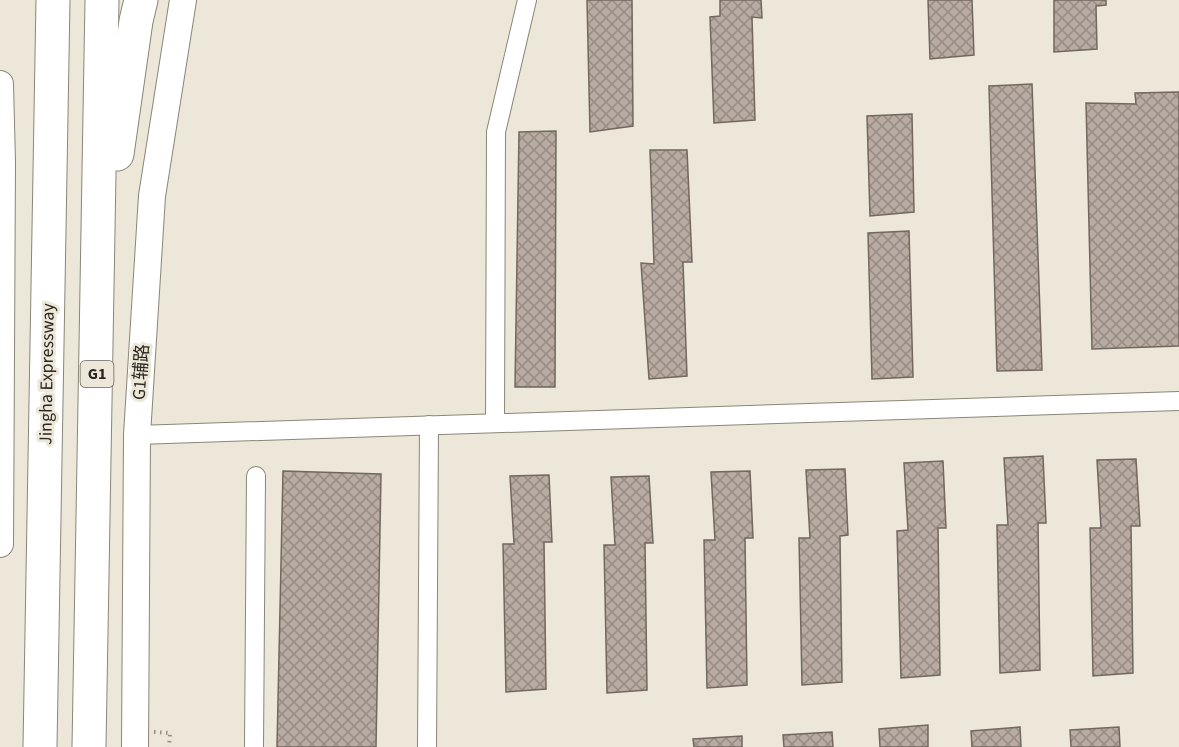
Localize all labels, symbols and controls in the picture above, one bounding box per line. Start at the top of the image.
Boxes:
street label: Jingha Expressway [33,302,61,445]
street label: G1辅路 [127,343,155,401]
road number: G1 [80,361,114,387]

